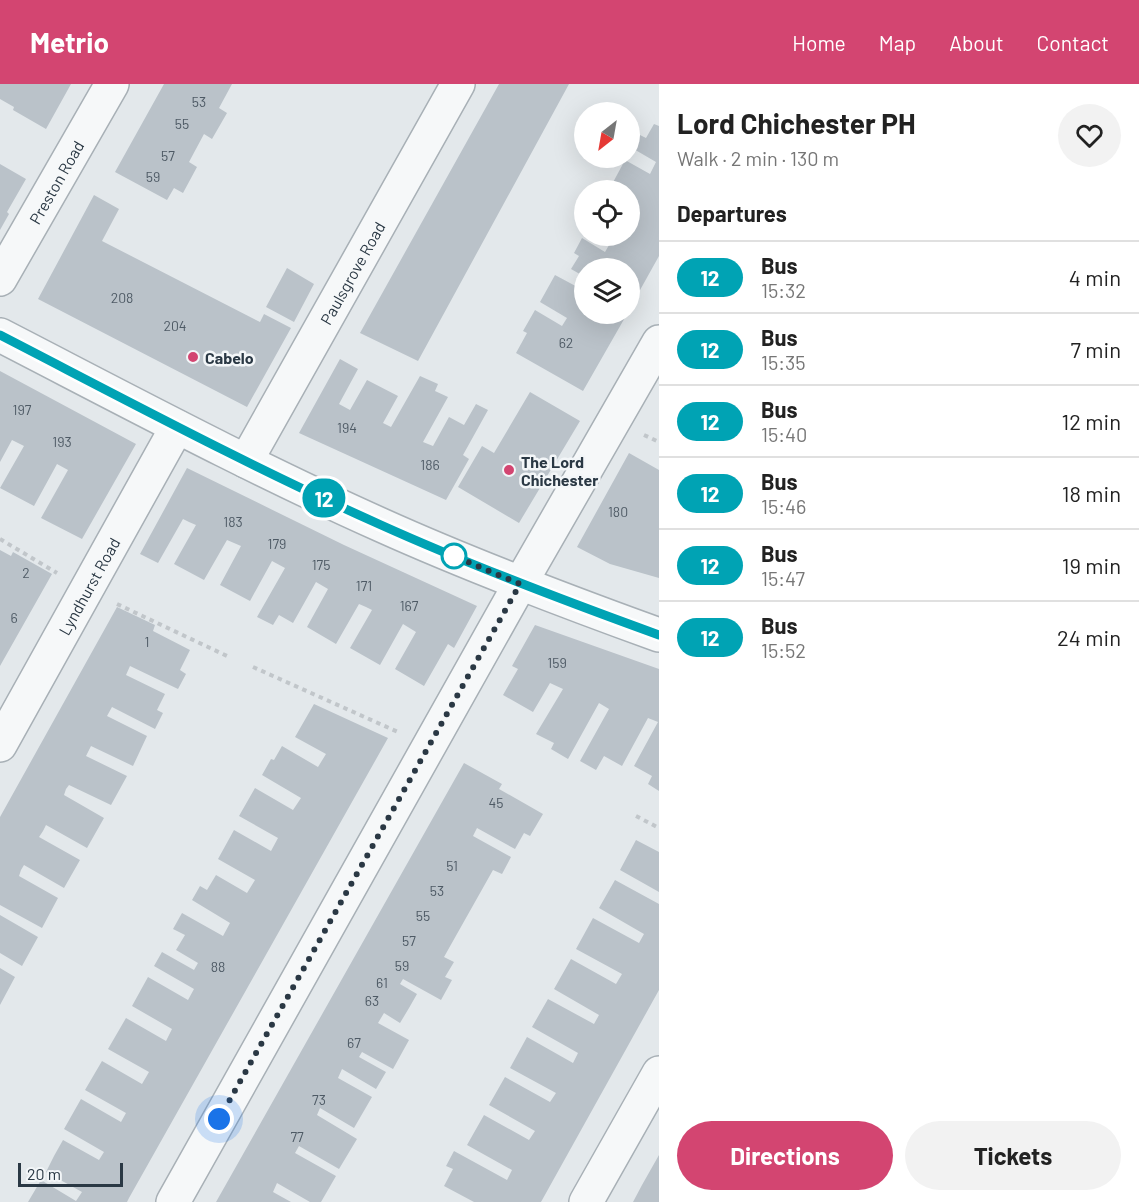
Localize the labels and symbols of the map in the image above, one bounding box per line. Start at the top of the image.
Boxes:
house number: 53 [192,93,206,110]
north arrow [574,102,640,168]
house number: 55 [175,115,189,132]
street label: Preston Road [24,137,87,227]
house number: 57 [161,147,175,164]
house number: 59 [146,168,160,185]
street label: Paulsgrove Road [315,218,388,327]
house number: 208 [111,289,133,306]
house number: 204 [163,317,187,334]
house number: 62 [559,334,573,351]
place label: Cabelo [205,348,254,367]
marker: Cabelo [186,350,200,364]
house number: 197 [13,401,32,418]
house number: 194 [337,419,357,436]
house number: 193 [52,433,72,450]
place label: The Lord Chichester [521,452,598,489]
house number: 186 [420,456,440,473]
marker: The Lord Chichester [502,463,516,477]
line badge: 12 [297,478,351,518]
house number: 180 [608,503,628,520]
house number: 183 [223,513,243,530]
street label: Lyndhurst Road [54,534,123,638]
house number: 179 [268,535,286,552]
unlabelled marker [441,543,467,569]
house number: 175 [312,556,330,573]
house number: 2 [22,564,30,581]
house number: 171 [356,577,372,594]
house number: 167 [400,597,419,614]
house number: 6 [10,609,18,626]
house number: 1 [145,633,149,650]
house number: 159 [547,654,567,671]
house number: 45 [489,794,503,811]
house number: 51 [446,857,458,874]
house number: 53 [430,882,444,899]
house number: 55 [416,907,430,924]
house number: 57 [402,932,416,949]
house number: 59 [395,957,409,974]
house number: 88 [211,958,225,975]
house number: 61 [376,974,388,991]
house number: 63 [365,992,379,1009]
house number: 67 [347,1034,361,1051]
house number: 73 [312,1091,326,1108]
your location [204,1104,234,1134]
house number: 77 [290,1128,304,1145]
scale bar [18,1160,123,1188]

